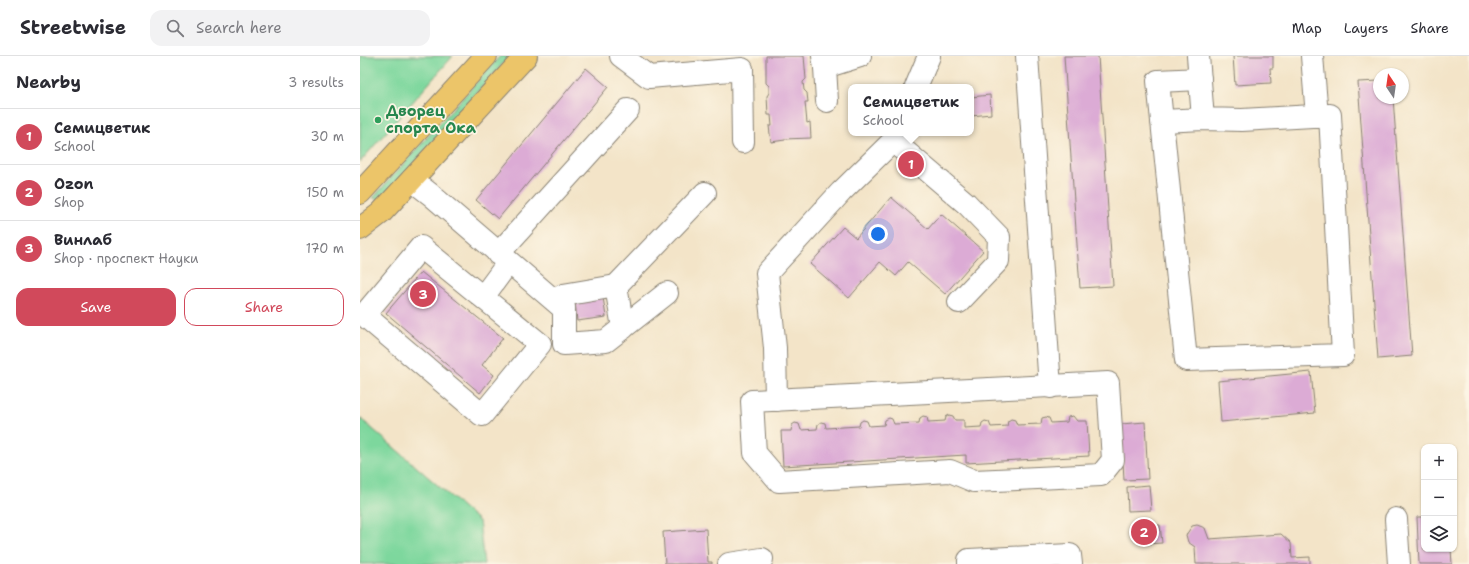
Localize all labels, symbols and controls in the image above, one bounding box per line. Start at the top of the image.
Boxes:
search box [150,10,430,46]
text: Streetwise [20,15,126,40]
icon: search [164,17,186,39]
text: Search here [196,18,282,38]
text: Map [1292,19,1322,37]
text: Layers [1344,19,1388,37]
text: Share [1410,19,1449,37]
north arrow [1373,68,1409,104]
text: Nearby [16,71,81,93]
text: 3 results [288,74,344,91]
popup [848,84,974,136]
text: Семицветик [863,92,959,112]
place label: Дворец спорта Ока [386,101,477,138]
text: School [863,112,904,129]
marker: Дворец спорта Ока [373,115,383,125]
text: Семицветик [54,118,150,138]
text: 1 [26,128,32,145]
text: 30 m [310,128,344,145]
text: School [54,138,95,155]
pin: 1 [898,149,924,179]
text: Ozon [54,174,94,194]
text: 2 [24,184,34,201]
text: 150 m [306,184,344,201]
text: Shop [54,194,84,211]
your location [868,224,888,244]
text: Винлаб [54,230,112,250]
text: 3 [24,240,34,257]
text: 170 m [306,240,344,257]
text: Shop · проспект Науки [54,250,198,267]
pin: 3 [410,279,436,309]
button: Save [16,288,176,326]
button: Share [184,288,344,326]
map controls [1421,444,1457,552]
button: + [1421,444,1457,480]
button: − [1421,480,1457,516]
button: layers [1421,516,1457,552]
pin: 2 [1131,517,1157,547]

